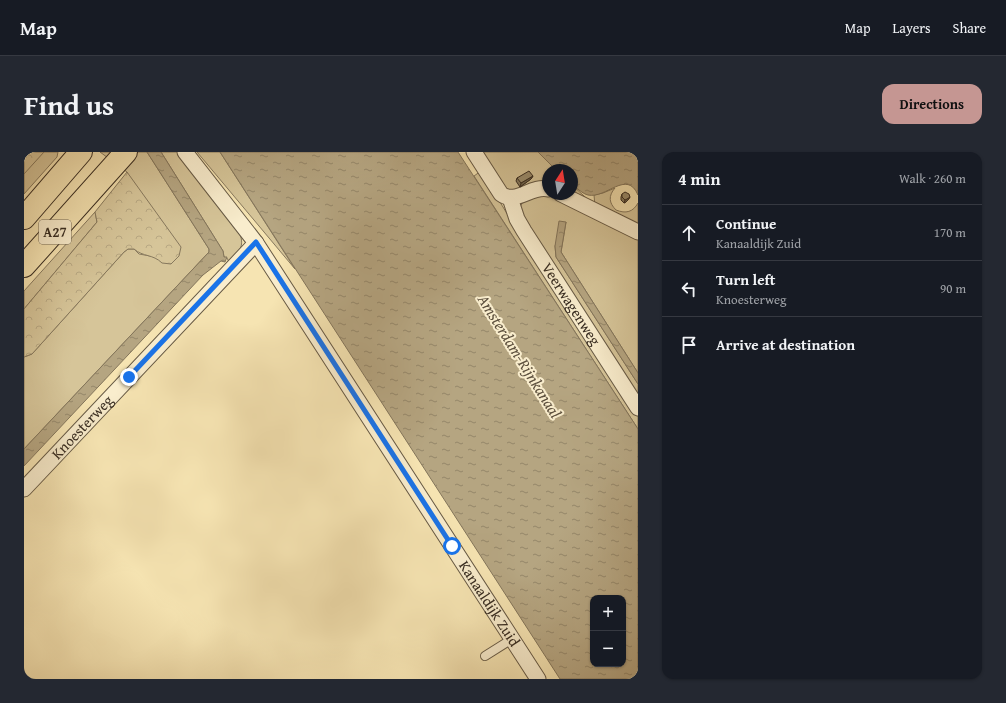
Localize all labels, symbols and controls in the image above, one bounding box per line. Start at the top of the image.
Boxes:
text: Map [20,14,57,42]
text: Map [845,18,871,38]
text: Layers [893,18,931,38]
text: Share [953,18,986,38]
text: Find us [24,84,114,125]
button: Directions [882,84,982,124]
north arrow [542,164,578,200]
text: 4 min [678,166,720,191]
text: Walk · 260 m [899,169,966,188]
text: Continue [716,213,777,234]
road number: A27 [39,220,71,244]
icon: ahead [678,222,700,244]
text: 170 m [934,223,966,242]
text: Kanaaldijk Zuid [716,234,801,253]
street label: Veerwagenweg [537,258,606,350]
text: Turn left [716,269,775,290]
icon: left [678,278,700,300]
text: 90 m [940,279,966,298]
water label: Amsterdam-Rijnkanaal [472,289,568,423]
text: Knoesterweg [716,290,786,309]
icon: arrive [678,334,700,356]
text: Arrive at destination [716,334,855,355]
route end [120,368,138,386]
street label: Knoesterweg [46,390,118,464]
route start [443,537,461,555]
street label: Kanaaldijk Zuid [454,556,525,650]
map controls [590,595,626,667]
button: + [590,595,626,631]
button: − [590,631,626,667]

